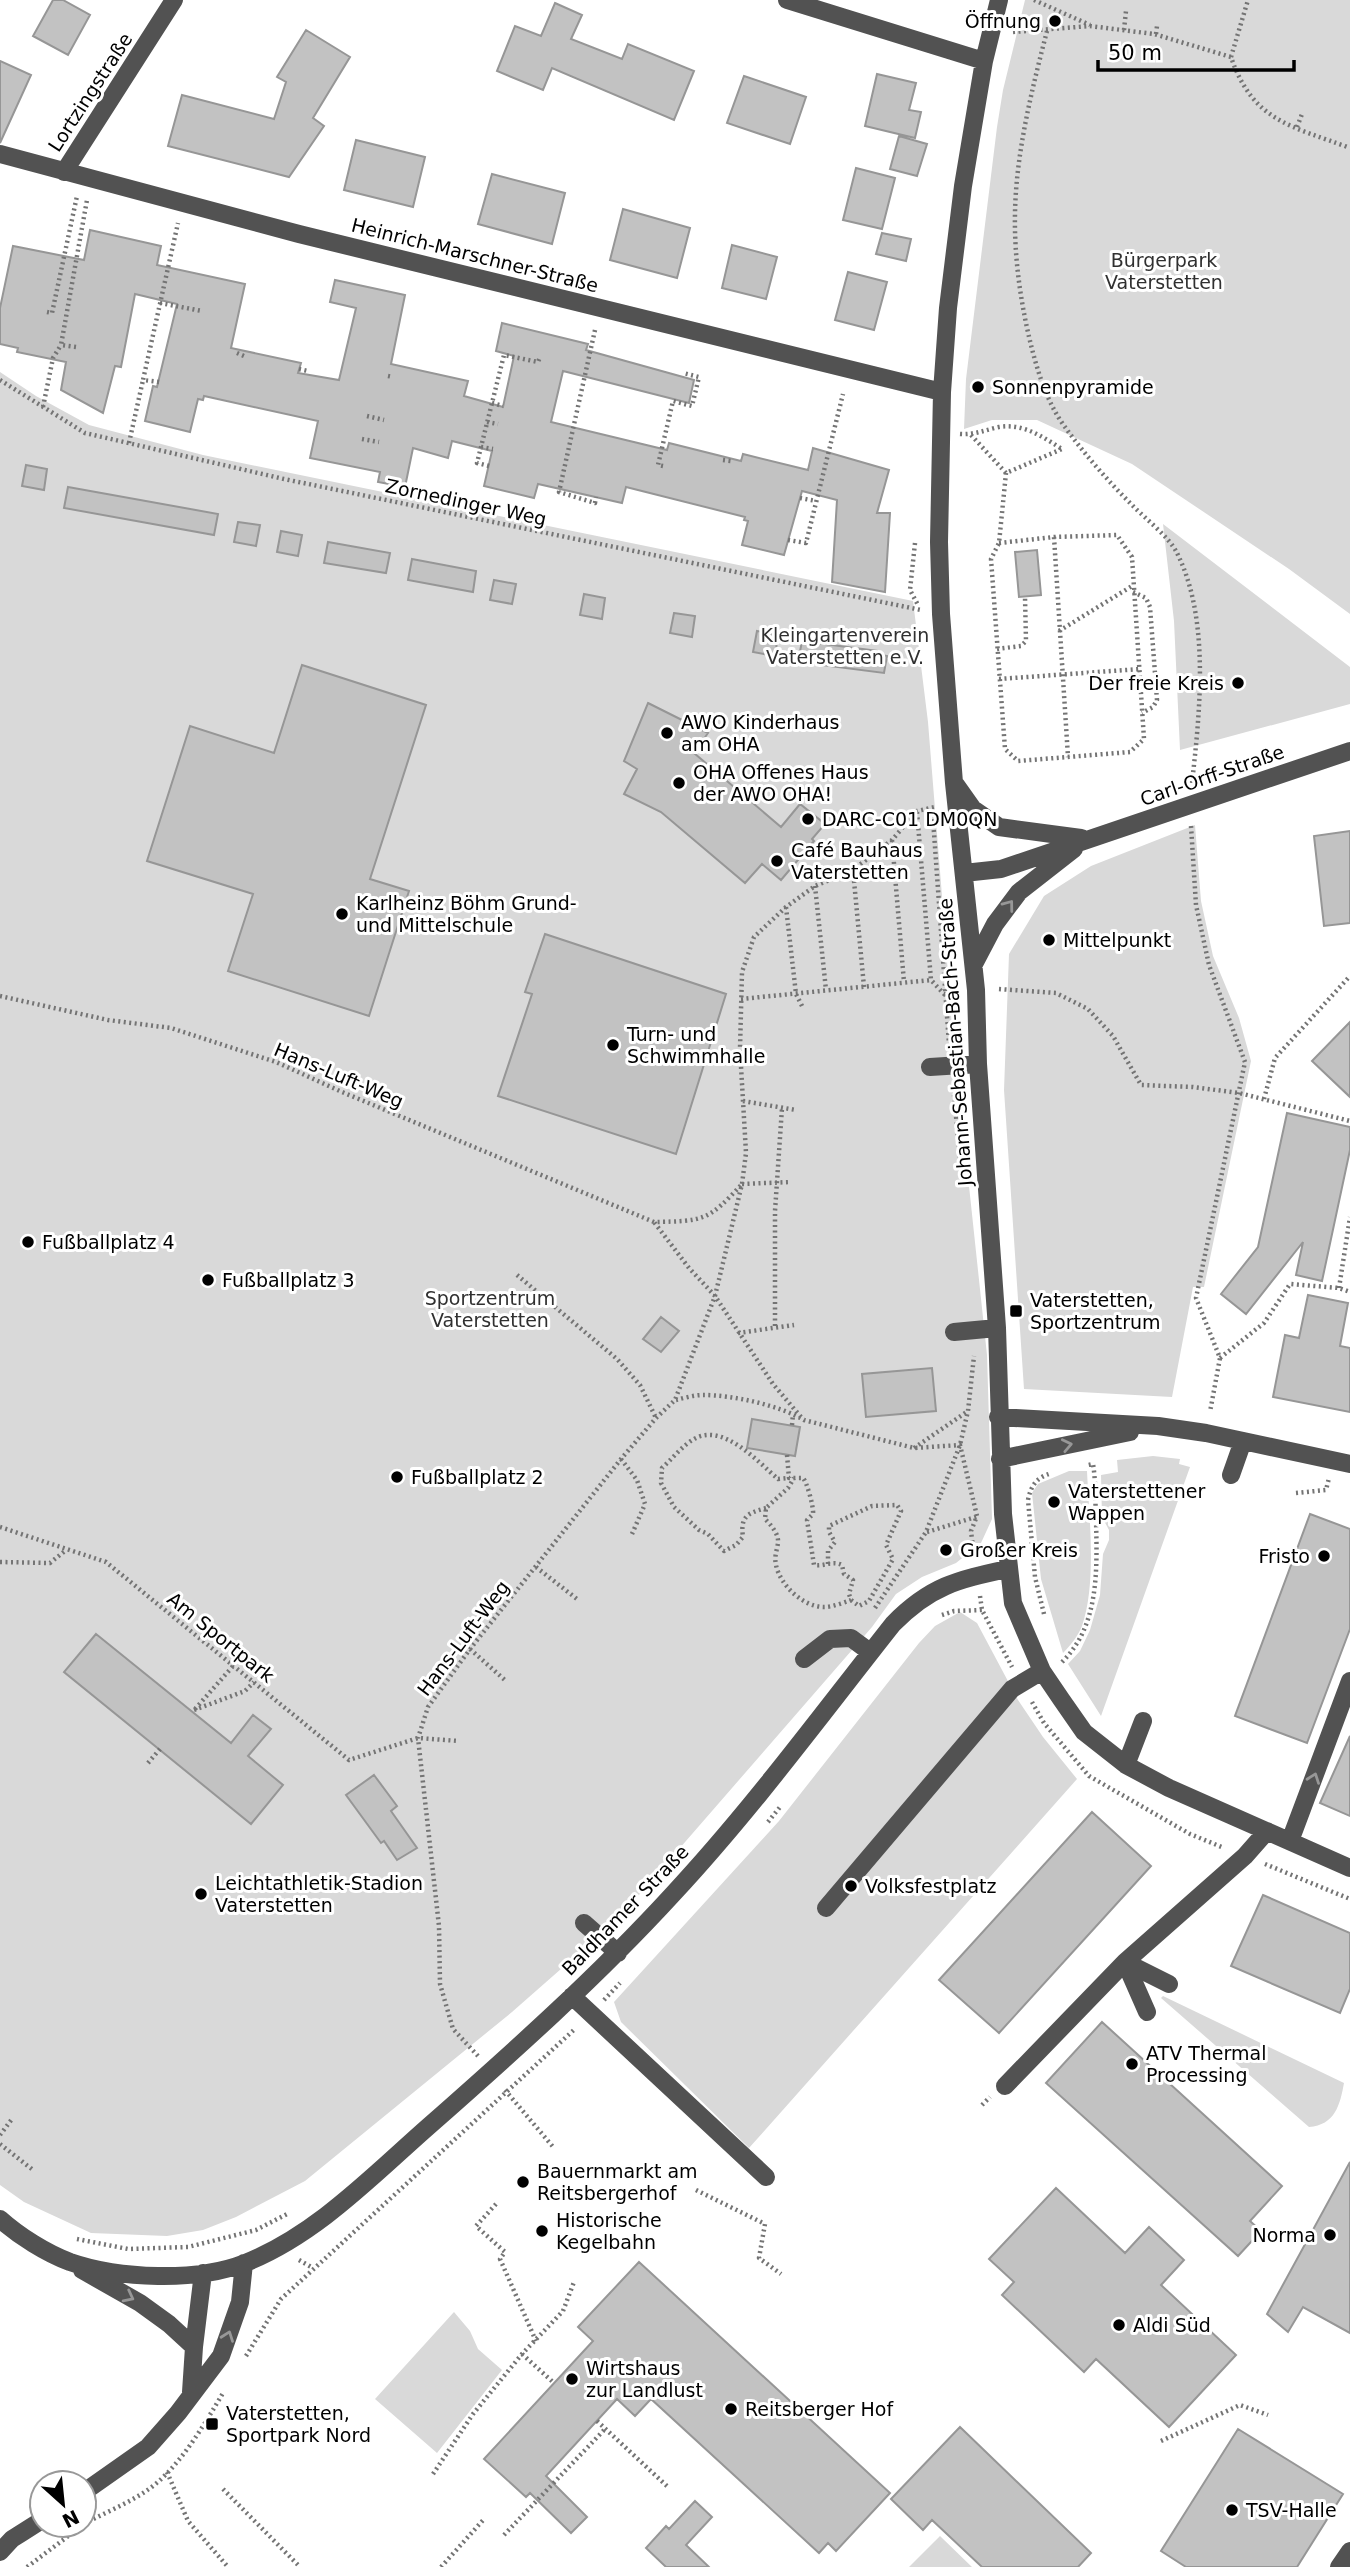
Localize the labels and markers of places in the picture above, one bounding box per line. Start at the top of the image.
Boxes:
place label: Öffnung [965,10,1041,32]
marker: Öffnung [1047,13,1063,29]
place label: Sonnenpyramide [992,376,1154,398]
marker: Sonnenpyramide [970,379,986,395]
place label: Der freie Kreis [1088,672,1224,694]
marker: Der freie Kreis [1230,675,1246,691]
place label: AWO Kinderhaus am OHA [681,711,839,755]
marker: AWO Kinderhaus am OHA [659,725,675,741]
place label: OHA Offenes Haus der AWO OHA! [693,761,869,805]
marker: OHA Offenes Haus der AWO OHA! [671,775,687,791]
place label: DARC-C01 DM0QN [822,808,997,830]
marker: DARC-C01 DM0QN [800,811,816,827]
place label: Café Bauhaus Vaterstetten [791,839,923,883]
marker: Café Bauhaus Vaterstetten [769,853,785,869]
place label: Karlheinz Böhm Grund- und Mittelschule [356,892,577,936]
marker: Karlheinz Böhm Grund- und Mittelschule [334,906,350,922]
place label: Mittelpunkt [1063,929,1171,951]
marker: Mittelpunkt [1041,932,1057,948]
place label: Turn- und Schwimmhalle [626,1023,765,1067]
marker: Turn- und Schwimmhalle [605,1037,621,1053]
place label: Fußballplatz 4 [42,1231,175,1253]
marker: Fußballplatz 4 [20,1234,36,1250]
place label: Fußballplatz 3 [222,1269,355,1291]
marker: Fußballplatz 3 [200,1272,216,1288]
place label: Vaterstetten, Sportzentrum [1030,1289,1161,1333]
marker: Vaterstetten, Sportzentrum [1008,1303,1024,1319]
place label: Fußballplatz 2 [411,1466,544,1488]
marker: Fußballplatz 2 [389,1469,405,1485]
place label: Vaterstettener Wappen [1068,1480,1205,1524]
marker: Vaterstettener Wappen [1046,1494,1062,1510]
place label: Großer Kreis [960,1539,1078,1561]
marker: Großer Kreis [938,1542,954,1558]
place label: Fristo [1258,1545,1310,1567]
marker: Fristo [1316,1548,1332,1564]
place label: Leichtathletik-Stadion Vaterstetten [215,1872,423,1916]
place label: Volksfestplatz [865,1875,996,1897]
marker: Volksfestplatz [843,1878,859,1894]
marker: Leichtathletik-Stadion Vaterstetten [193,1886,209,1902]
place label: ATV Thermal Processing [1146,2042,1266,2086]
marker: ATV Thermal Processing [1124,2056,1140,2072]
place label: Bauernmarkt am Reitsbergerhof [537,2160,698,2204]
marker: Bauernmarkt am Reitsbergerhof [515,2174,531,2190]
place label: Historische Kegelbahn [556,2209,662,2253]
marker: Historische Kegelbahn [534,2223,550,2239]
place label: Norma [1253,2224,1316,2246]
marker: Norma [1322,2227,1338,2243]
place label: Aldi Süd [1133,2314,1211,2336]
marker: Aldi Süd [1111,2317,1127,2333]
place label: Wirtshaus zur Landlust [586,2357,703,2401]
marker: Wirtshaus zur Landlust [564,2371,580,2387]
place label: Reitsberger Hof [745,2398,894,2420]
marker: Reitsberger Hof [723,2401,739,2417]
place label: Vaterstetten, Sportpark Nord [226,2402,371,2446]
marker: Vaterstetten, Sportpark Nord [204,2416,220,2432]
place label: TSV-Halle [1245,2499,1337,2521]
marker: TSV-Halle [1224,2502,1240,2518]

